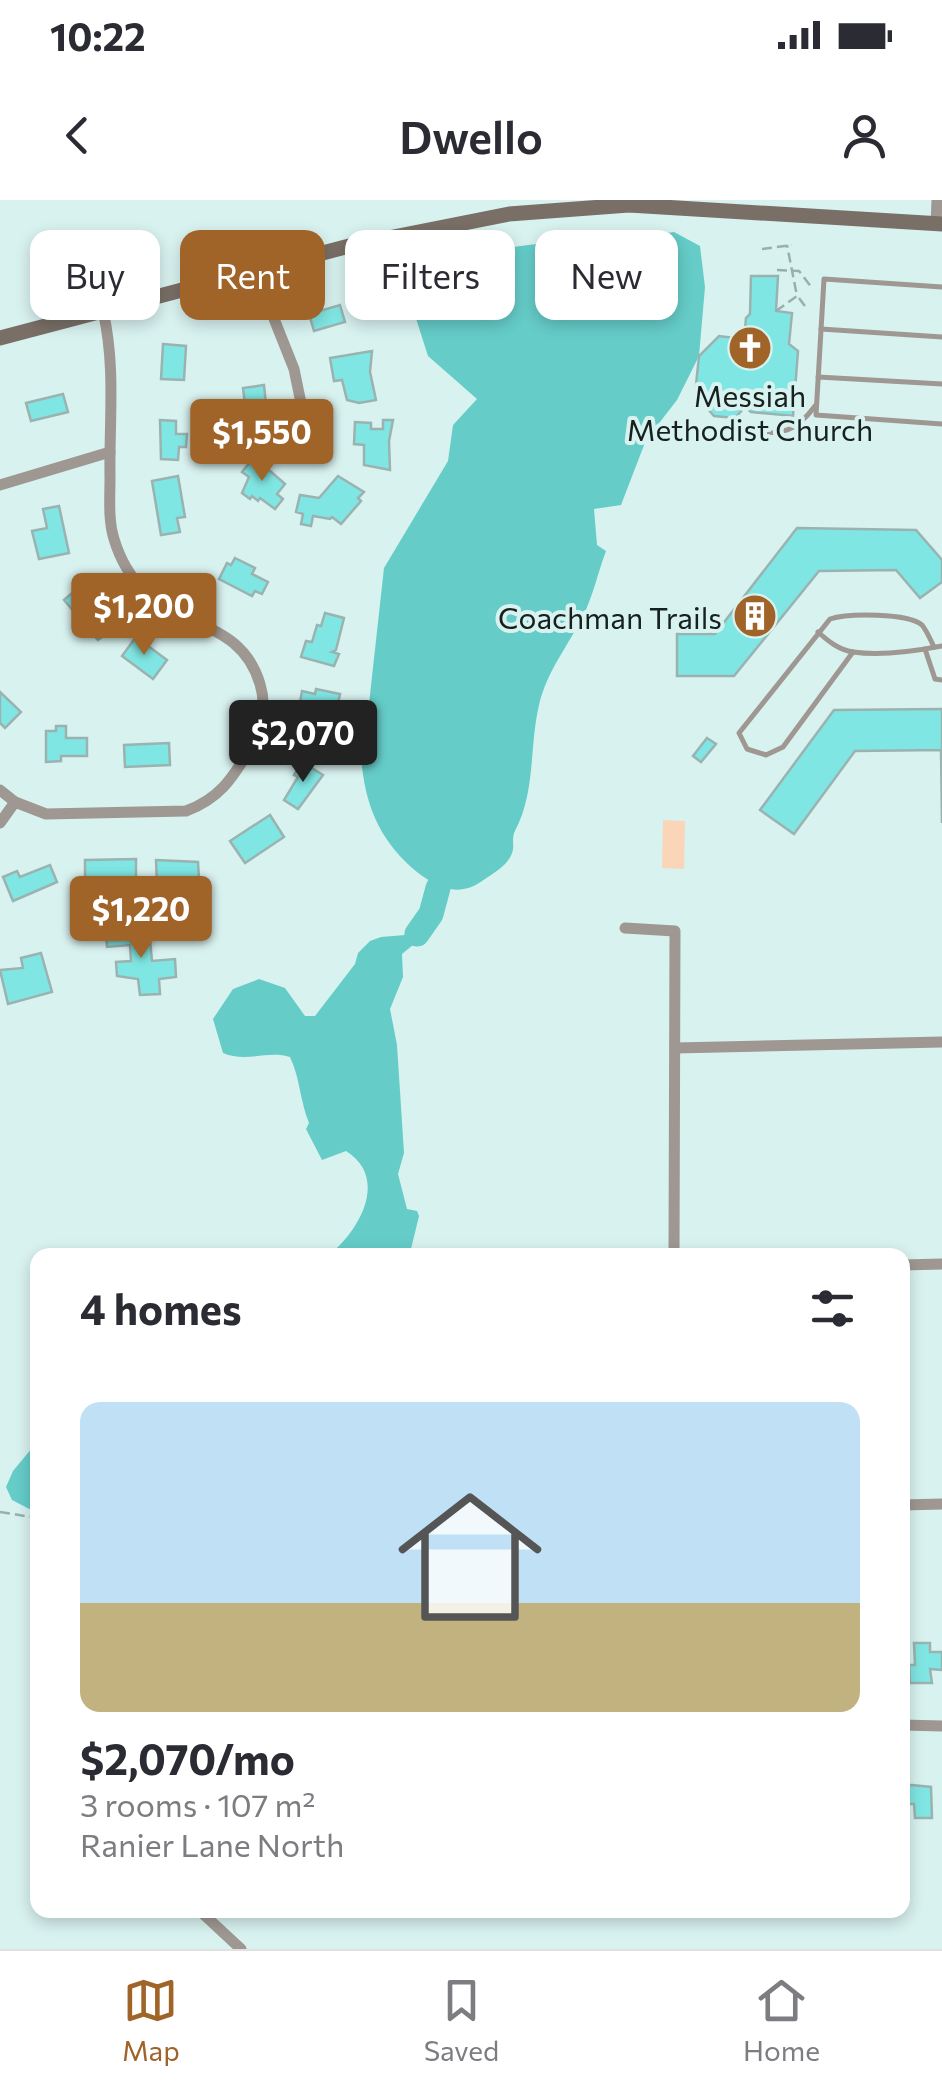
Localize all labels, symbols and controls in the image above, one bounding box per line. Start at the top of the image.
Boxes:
text: 10:22 [50,12,146,59]
icon: back [50,108,105,163]
text: Dwello [399,108,543,163]
icon: person [837,108,892,163]
chip: Buy [30,230,160,320]
chip: Rent [180,230,325,320]
chip: Filters [345,230,515,320]
chip: New [535,230,678,320]
church icon: Messiah Methodist Church [727,325,773,371]
place label: Messiah Methodist Church [627,376,873,447]
pin: $1,550 [181,399,343,484]
text: $1,550 [212,411,312,451]
pin: $1,200 [63,573,225,658]
text: $1,200 [93,585,195,625]
building icon: Coachman Trails [732,593,778,639]
place label: Coachman Trails [498,598,722,635]
pin: $2,070 [222,700,384,785]
text: $2,070 [251,712,355,752]
pin: $1,220 [60,876,222,961]
text: $1,220 [92,888,190,928]
icon: filters [805,1281,860,1336]
text: 4 homes [80,1282,242,1334]
icon: home [380,1467,560,1647]
text: $2,070/mo [80,1732,295,1784]
text: 3 rooms · 107 m² [80,1784,315,1824]
text: Ranier Lane North [80,1824,344,1864]
tab: Map [122,1973,180,2067]
tab: Saved [424,1973,499,2067]
tab: Home [743,1973,820,2067]

